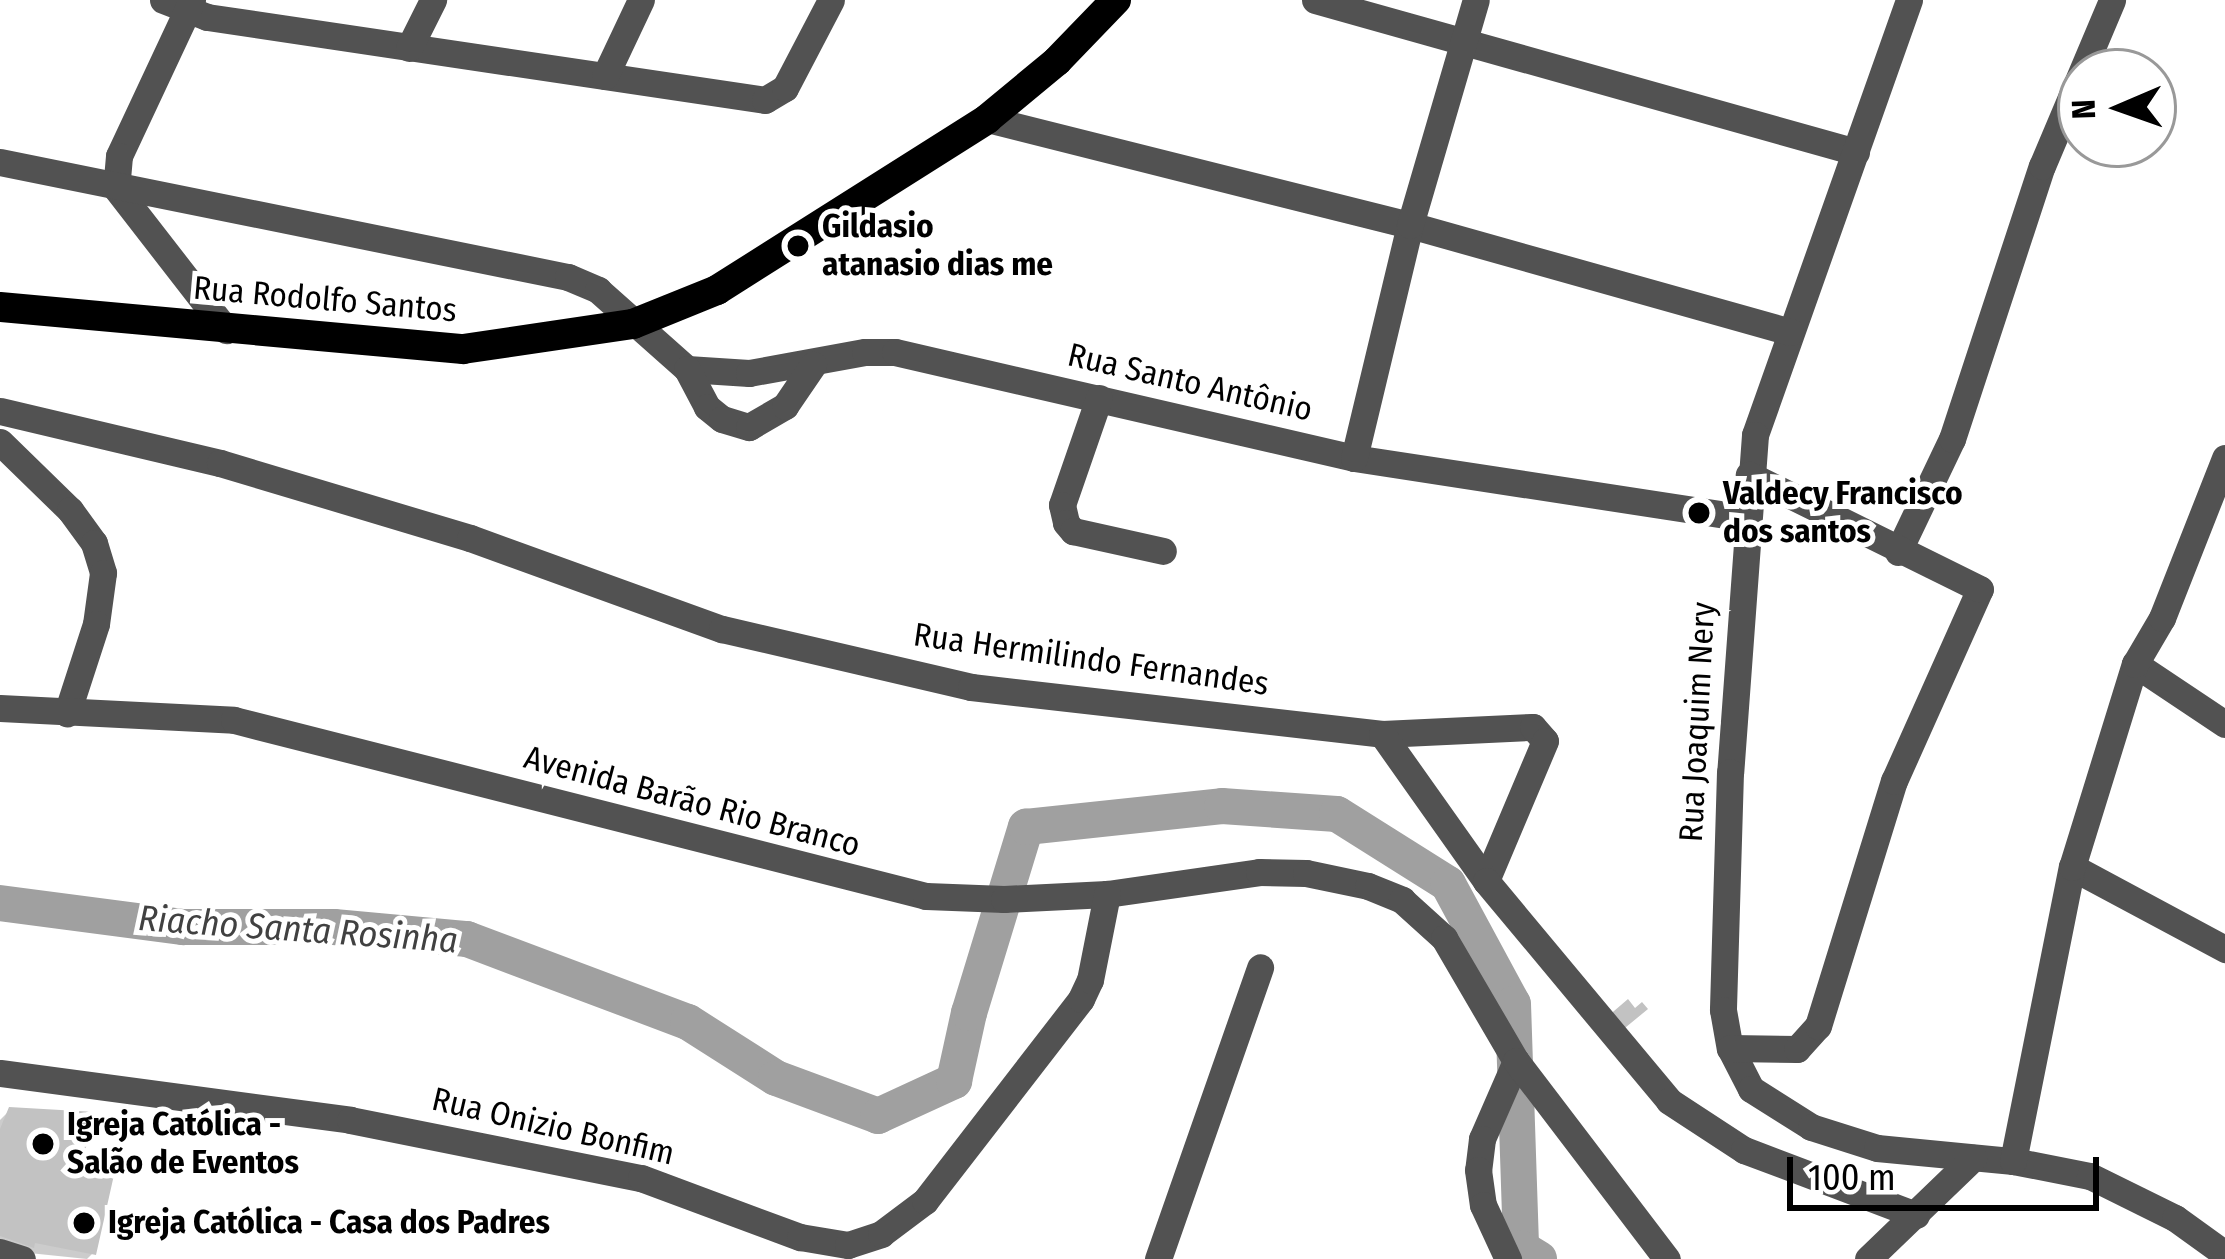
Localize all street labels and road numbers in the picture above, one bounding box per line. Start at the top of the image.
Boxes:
street label: Rua Rodolfo Santos [192,269,458,331]
street label: Rua Santo Antônio [1064,336,1316,430]
street label: Rua Joaquim Nery [1672,601,1724,843]
street label: Rua Hermilindo Fernandes [911,615,1271,705]
street label: Avenida Barão Rio Branco [520,738,864,866]
street label: Rua Onizio Bonfim [428,1080,678,1174]

